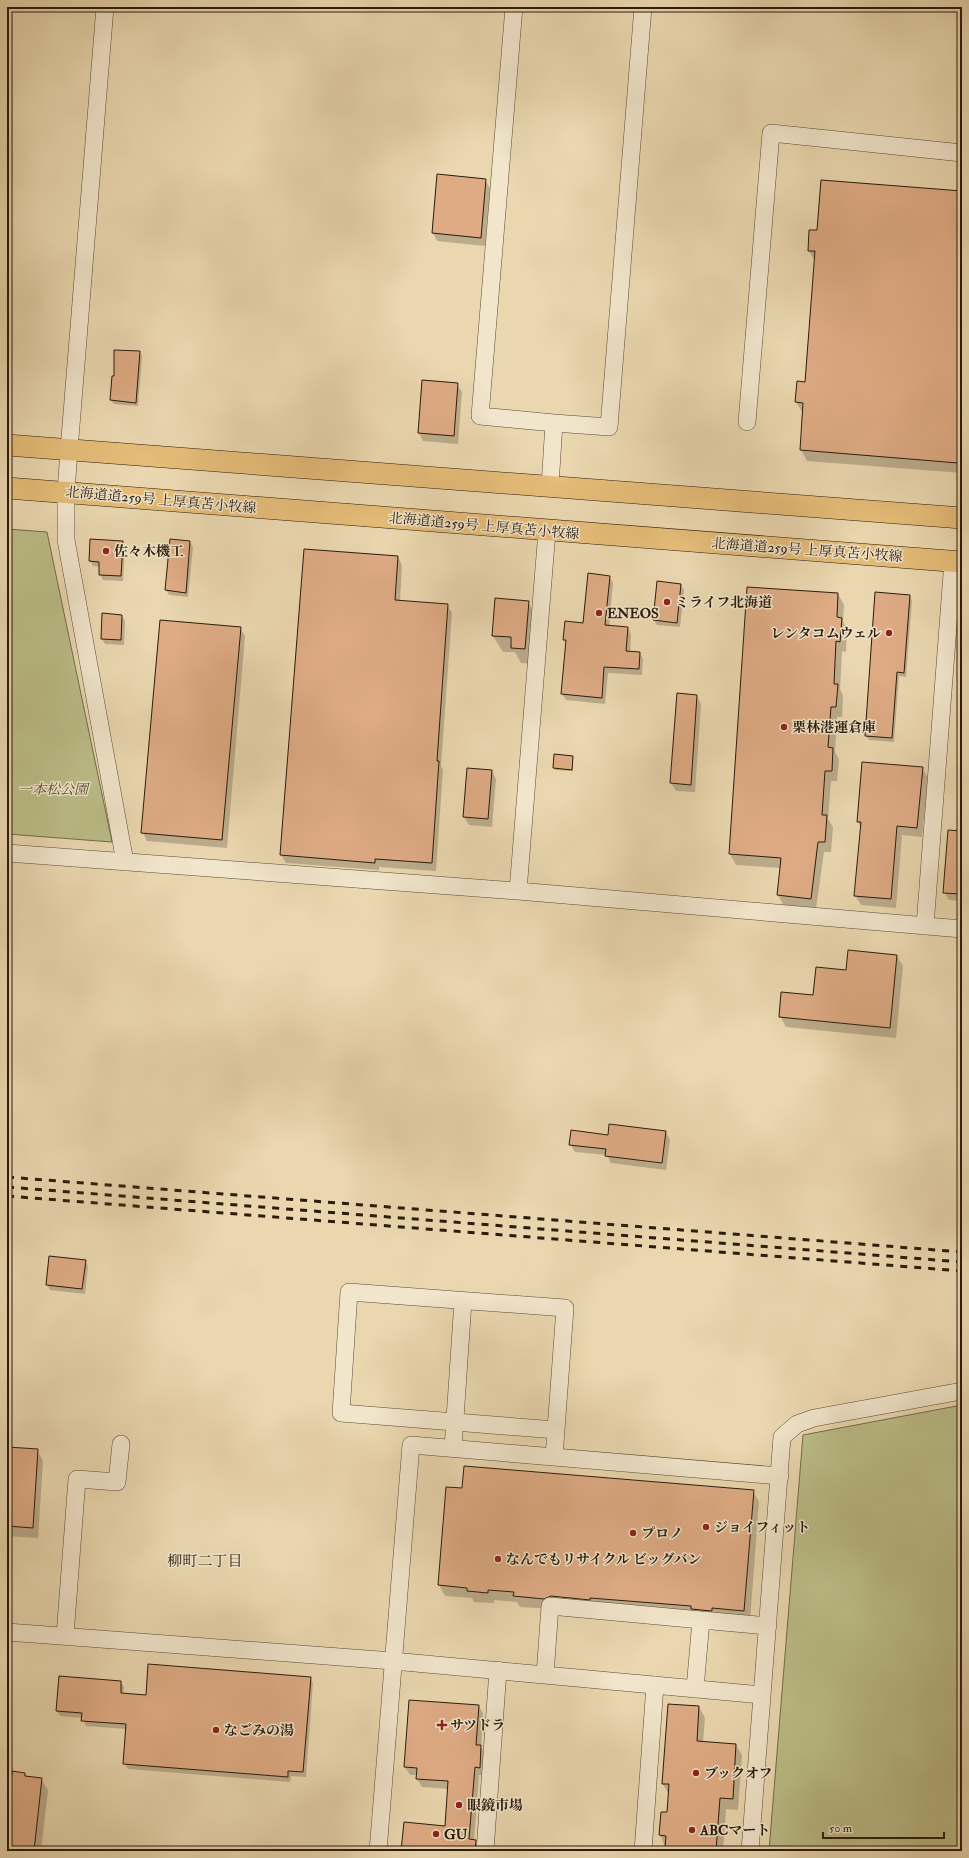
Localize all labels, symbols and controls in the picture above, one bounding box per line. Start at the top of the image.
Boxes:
street label: 北海道道259号 上厚真苫小牧線 [65,483,257,517]
street label: 北海道道259号 上厚真苫小牧線 [388,509,580,543]
street label: 北海道道259号 上厚真苫小牧線 [711,535,903,565]
place label: 佐々木機工 [114,543,184,560]
marker: 佐々木機工 [101,546,111,556]
place label: ミライフ北海道 [675,594,772,611]
marker: ミライフ北海道 [662,597,672,607]
place label: ENEOS [607,605,659,622]
marker: ENEOS [594,608,604,618]
place label: レンタコムウェル [770,625,881,642]
marker: レンタコムウェル [884,628,894,638]
place label: 栗林港運倉庫 [792,719,876,736]
marker: 栗林港運倉庫 [779,722,789,732]
park label: 一本松公園 [18,781,90,798]
place label: ジョイフィット [714,1519,810,1536]
marker: ジョイフィット [701,1522,711,1532]
place label: プロノ [641,1525,683,1542]
marker: プロノ [628,1528,638,1538]
place label: なんでもリサイクル ビッグバン [506,1551,702,1568]
district label: 柳町二丁目 [167,1552,243,1571]
marker: なんでもリサイクル ビッグバン [493,1554,503,1564]
place label: サツドラ [450,1717,505,1734]
marker: サツドラ [437,1720,447,1730]
place label: なごみの湯 [224,1722,294,1739]
marker: なごみの湯 [211,1725,221,1735]
place label: ブックオフ [704,1765,773,1782]
marker: ブックオフ [691,1768,701,1778]
place label: 眼鏡市場 [467,1797,523,1814]
marker: 眼鏡市場 [454,1800,464,1810]
scale bar [823,1814,944,1840]
text: 50 m [829,1821,853,1836]
place label: ABCマート [699,1822,770,1839]
marker: ABCマート [687,1825,697,1835]
place label: GU [444,1826,468,1843]
marker: GU [431,1829,441,1839]

